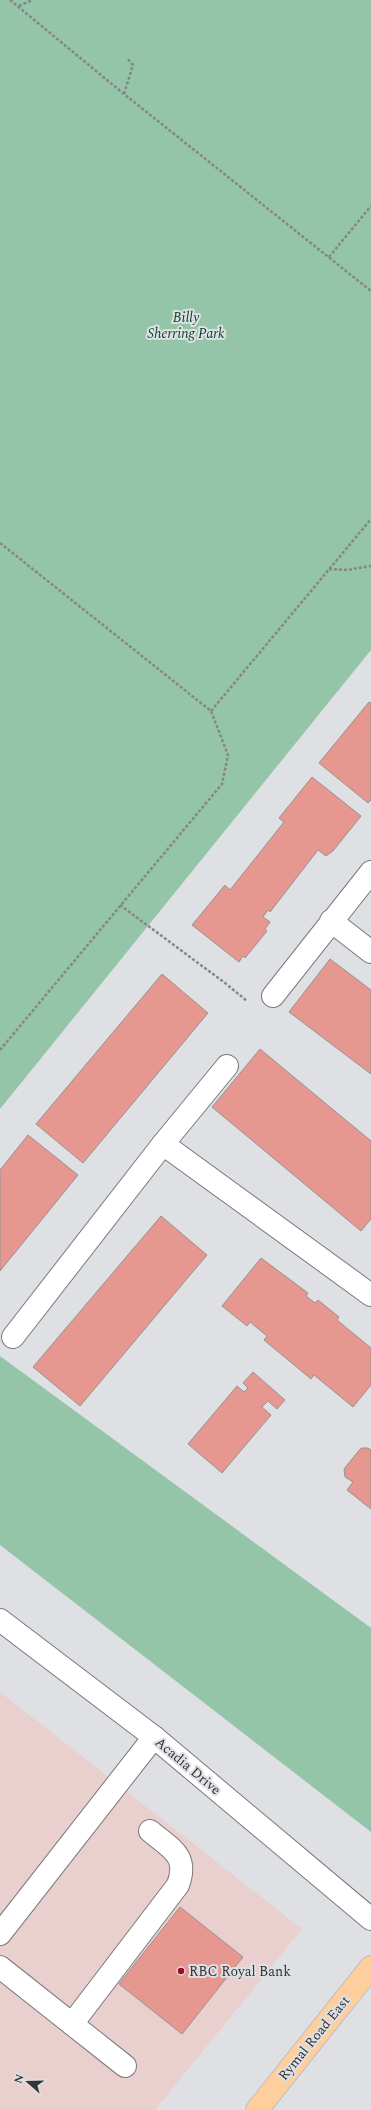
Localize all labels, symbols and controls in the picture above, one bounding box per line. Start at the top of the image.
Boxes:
park label: Billy Sherring Park [147,307,225,344]
street label: Acadia Drive [150,1732,226,1800]
place label: RBC Royal Bank [189,1961,291,1982]
marker: RBC Royal Bank [176,1966,186,1976]
street label: Rymal Road East [273,1991,355,2085]
north arrow [8,2062,48,2102]
text: N [10,2072,29,2086]

